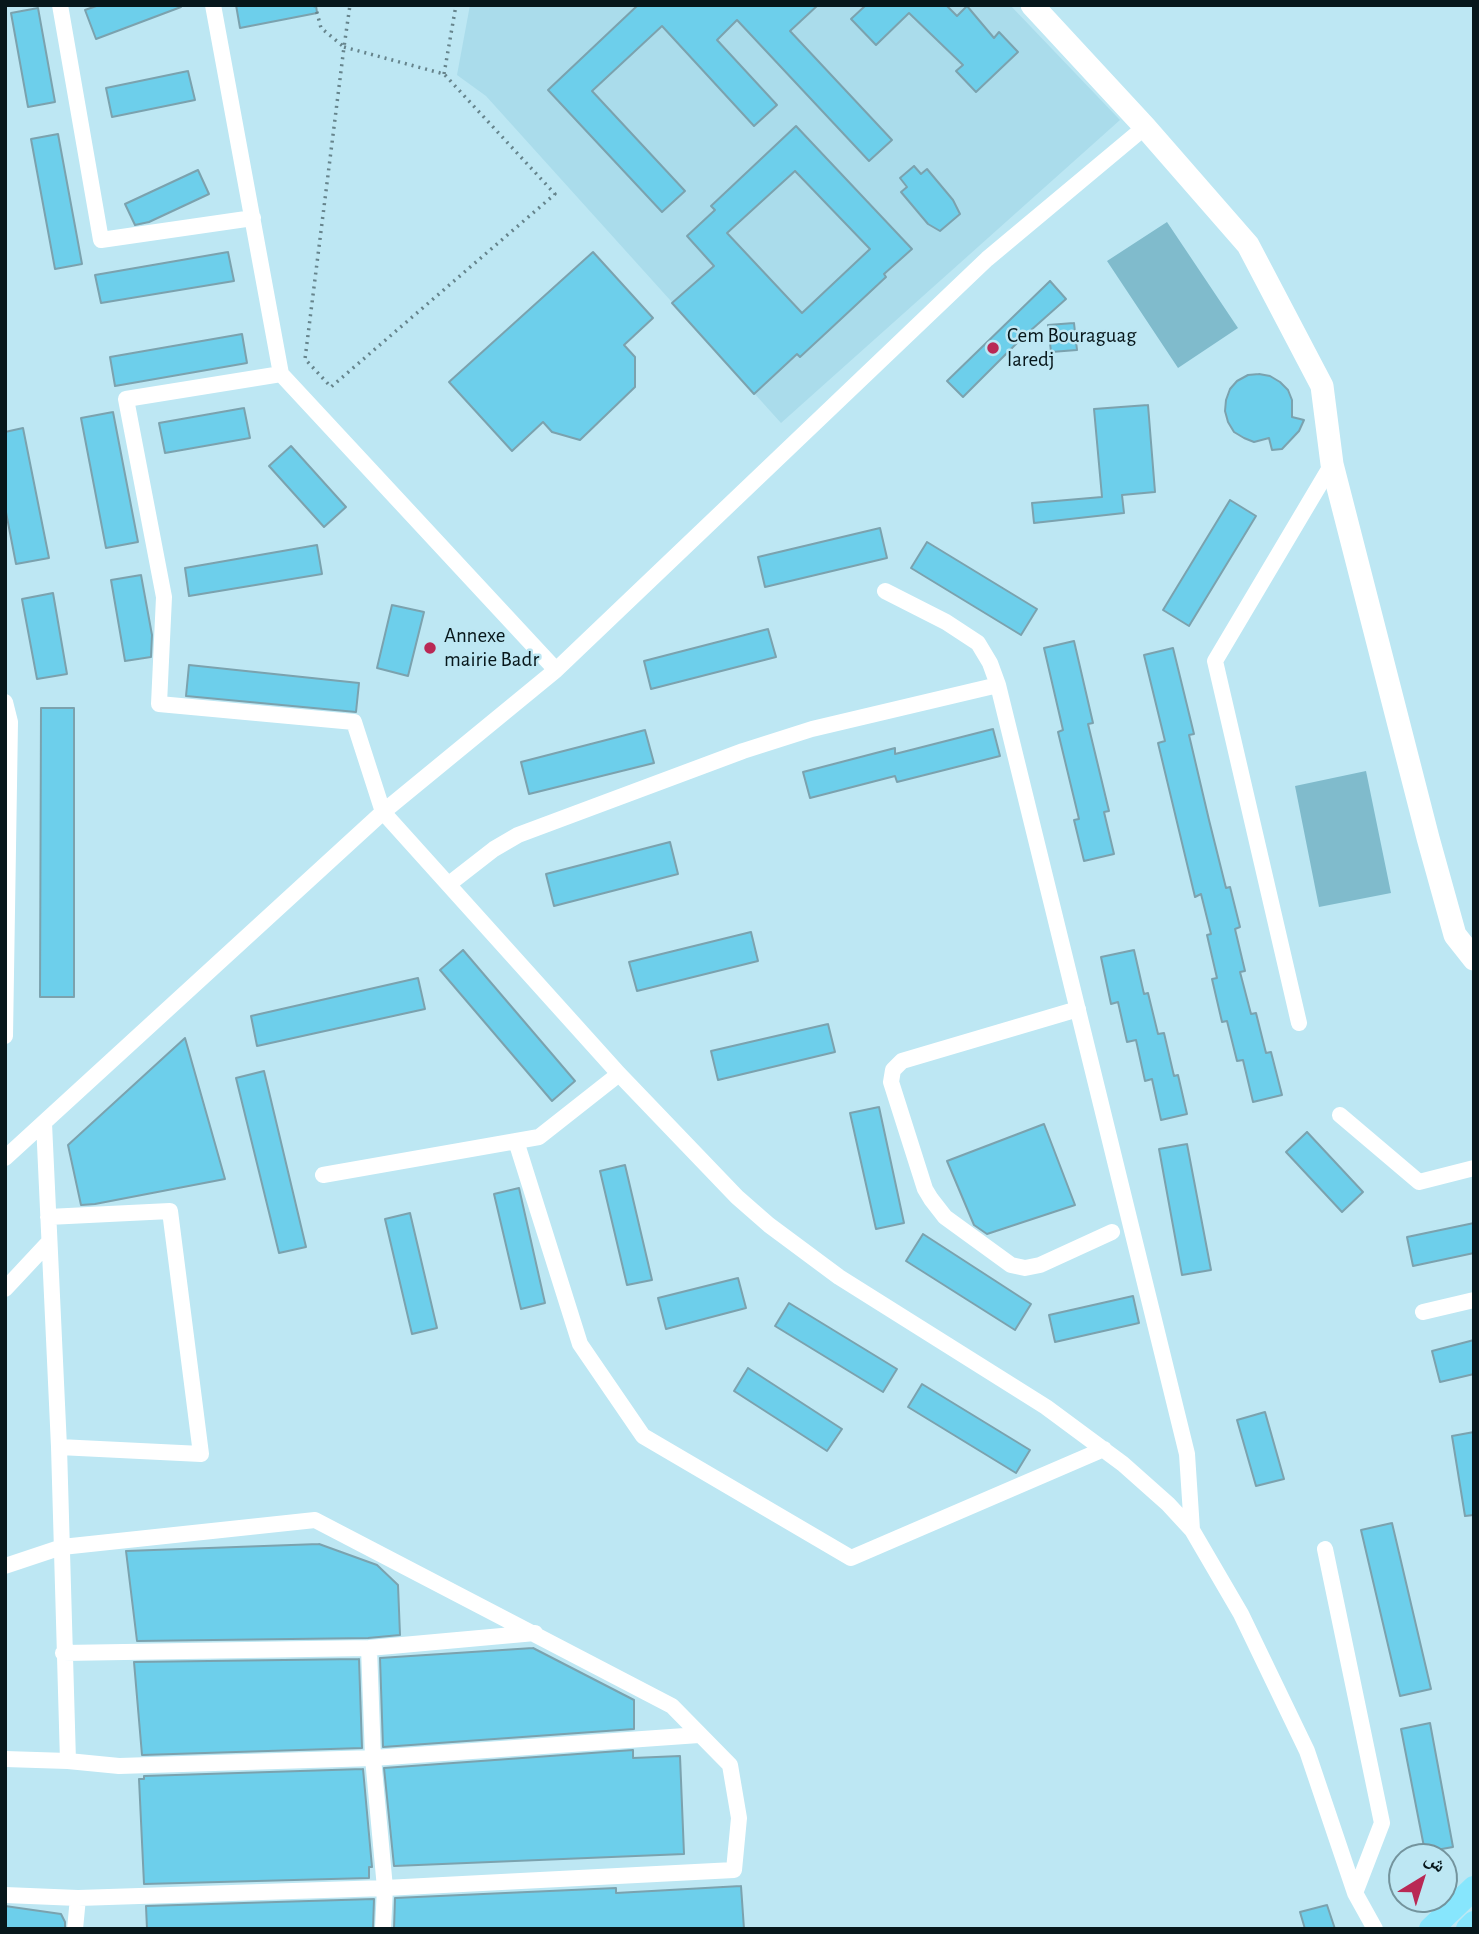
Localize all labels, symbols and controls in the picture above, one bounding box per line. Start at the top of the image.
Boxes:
place label: Cem Bouraguag laredj [1007,323,1136,373]
marker: Cem Bouraguag laredj [985,340,1001,356]
place label: Annexe mairie Badr [444,623,539,673]
marker: Annexe mairie Badr [422,640,438,656]
north arrow [1388,1843,1458,1913]
text: ش [1421,1849,1449,1876]

